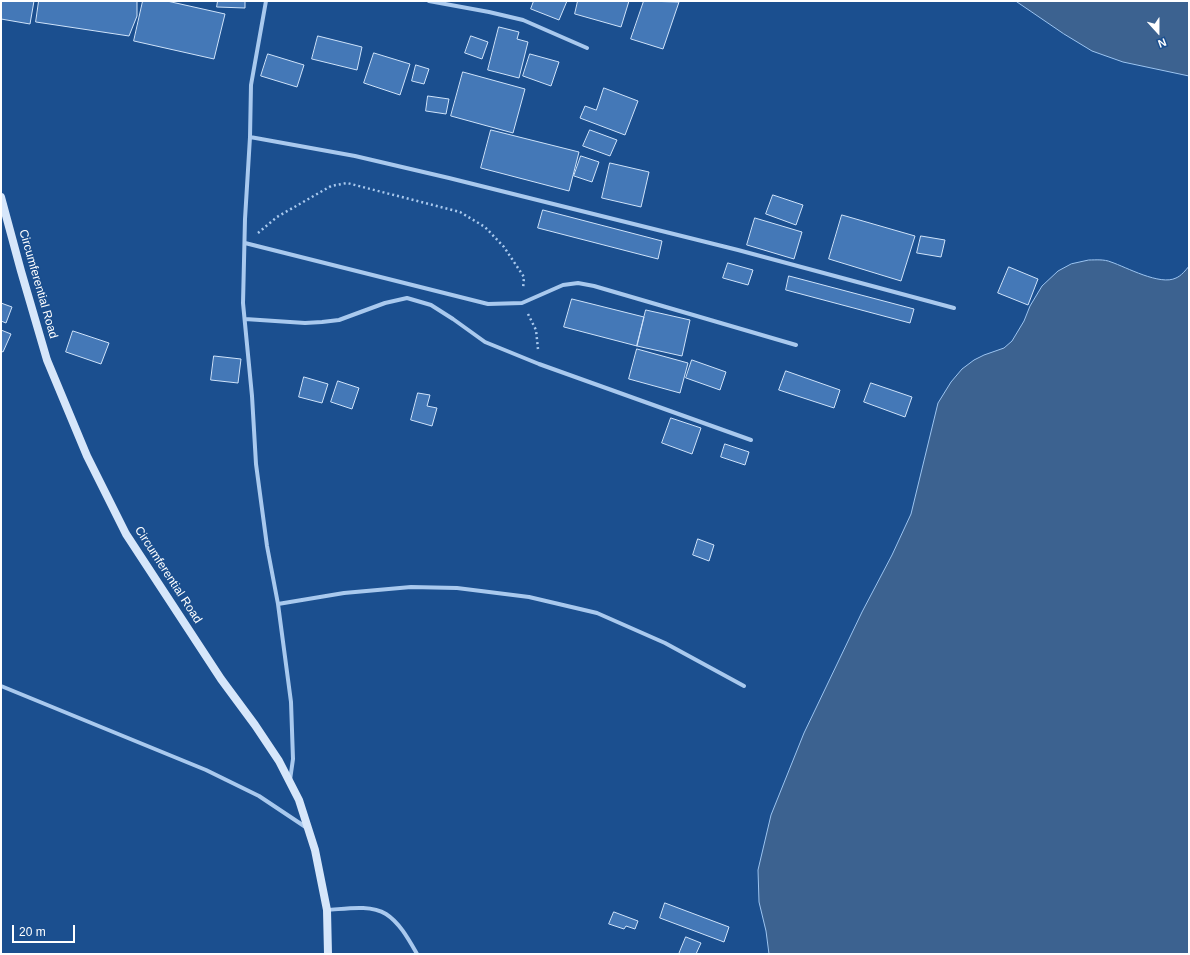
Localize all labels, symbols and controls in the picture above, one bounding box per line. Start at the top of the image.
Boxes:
north arrow [1138,12,1178,52]
text: N [1156,36,1168,50]
street label: Circumferential Road [16,228,60,340]
street label: Circumferential Road [131,524,205,626]
scale bar [14,917,77,943]
text: 20 m [19,925,46,939]

